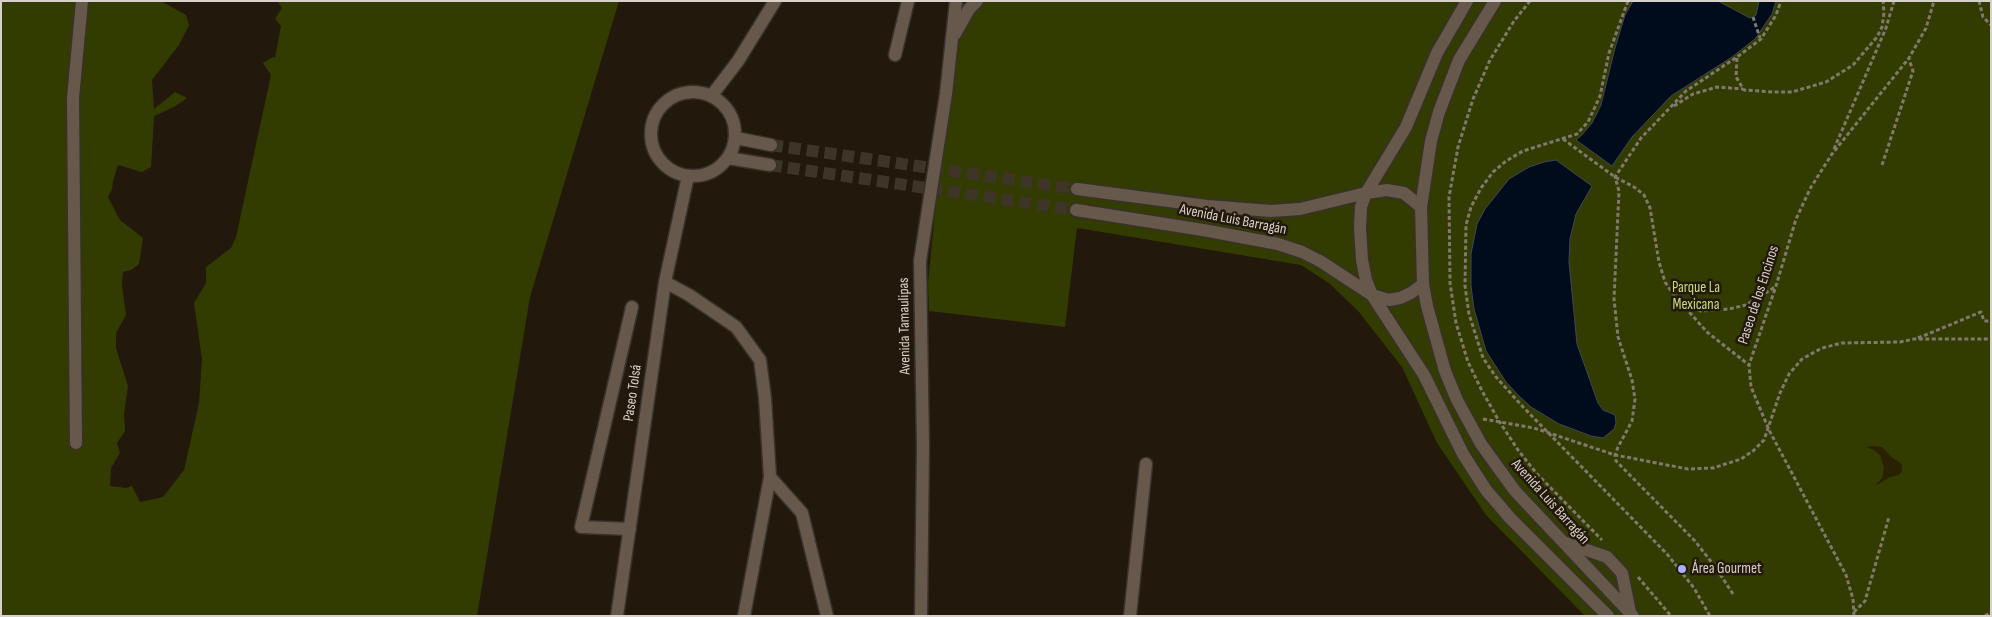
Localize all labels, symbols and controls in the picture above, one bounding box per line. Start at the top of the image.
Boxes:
street label: Avenida Luis Barragán [1178,201,1288,239]
street label: Paseo de los Encinos [1735,243,1783,347]
street label: Avenida Tamaulipas [895,277,915,375]
park label: Parque La Mexicana [1672,279,1720,314]
street label: Paseo Tolsá [620,363,646,423]
street label: Avenida Luis Barragán [1507,456,1593,548]
place label: Área Gourmet [1692,560,1761,578]
marker: Área Gourmet [1676,563,1688,575]

